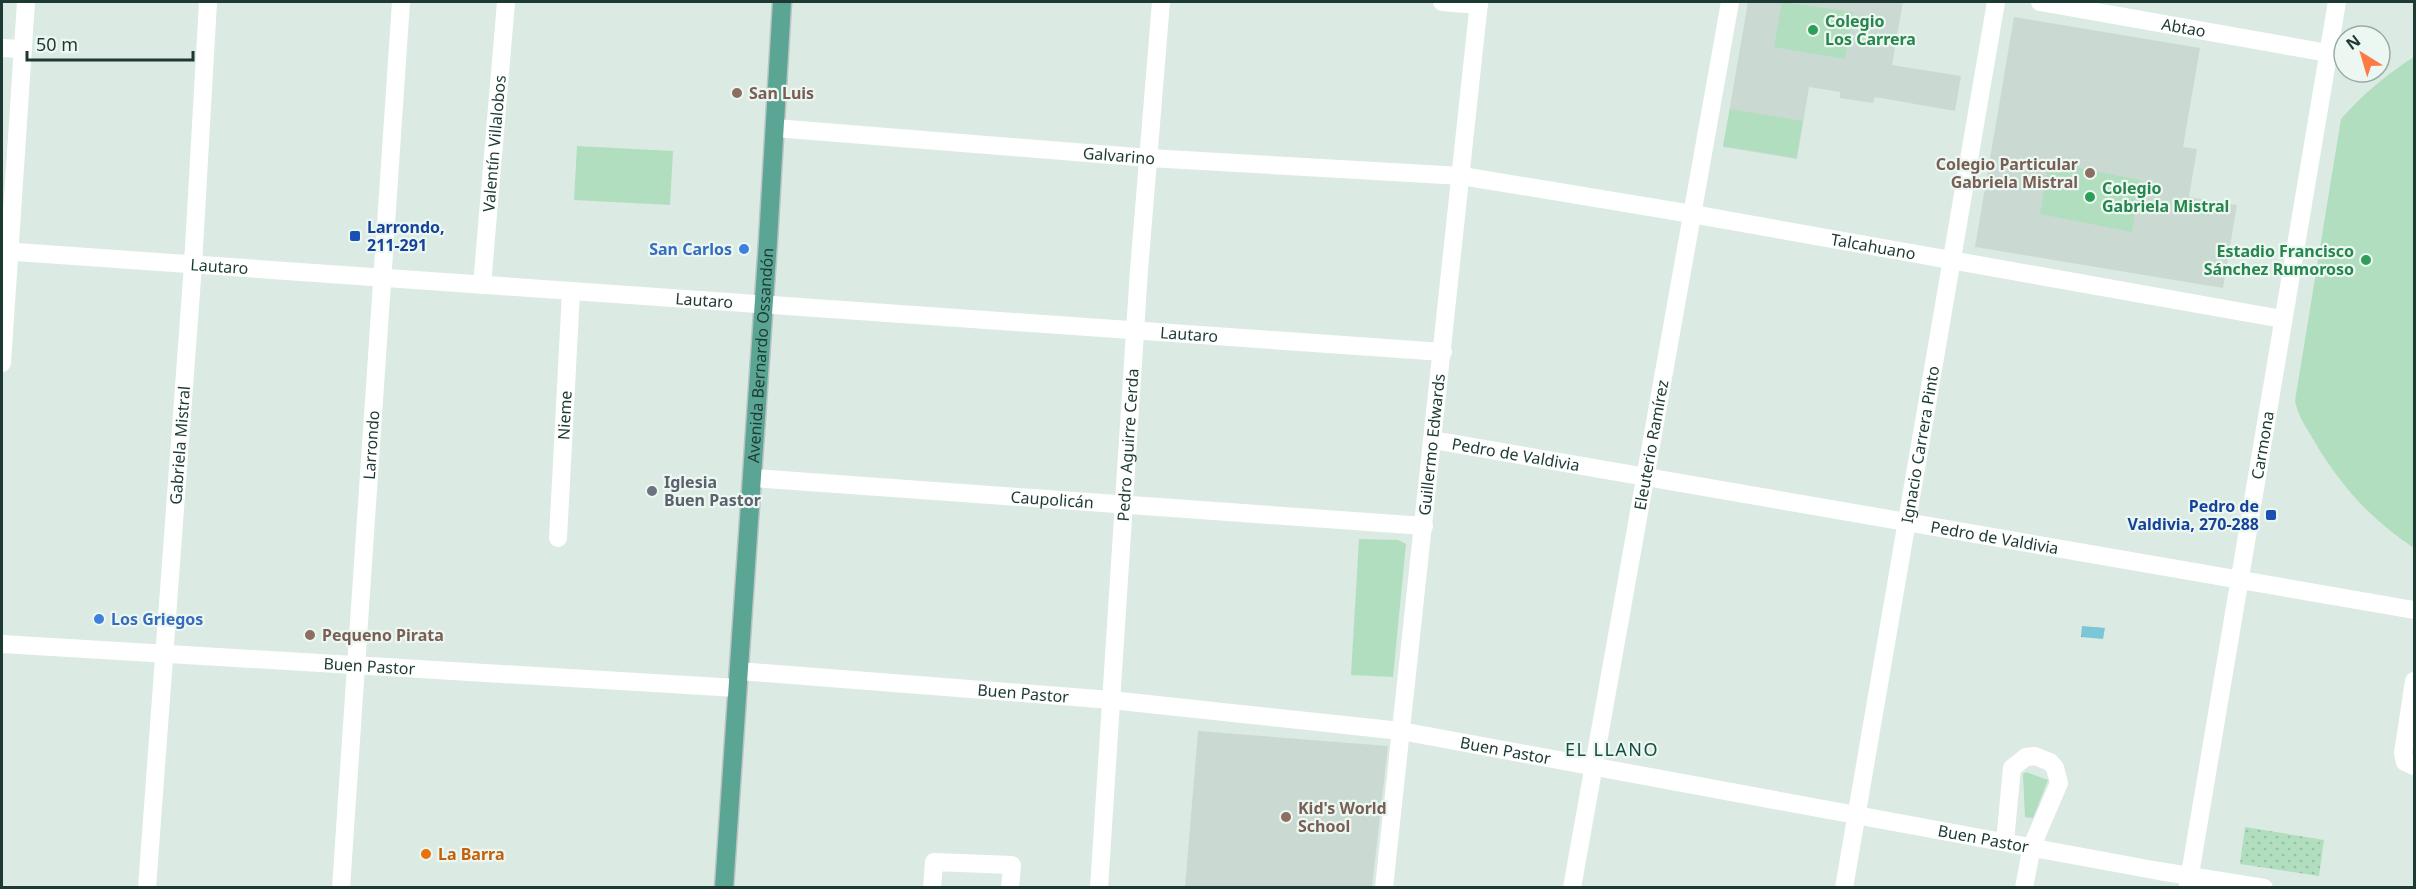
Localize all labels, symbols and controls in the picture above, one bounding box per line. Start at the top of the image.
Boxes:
place label: Colegio Los Carrera [1825,10,1916,50]
street label: Abtao [2160,13,2208,42]
marker: Colegio Los Carrera [1806,23,1820,37]
scale bar [27,24,194,62]
north arrow [2332,24,2392,84]
text: N [2341,29,2365,55]
text: 50 m [36,32,78,56]
street label: Valentín Villalobos [477,74,511,213]
place label: San Luis [749,82,814,104]
marker: San Luis [730,86,744,100]
street label: Galvarino [1082,142,1156,169]
place label: Colegio Particular Gabriela Mistral [1936,153,2078,193]
marker: Colegio Particular Gabriela Mistral [2083,166,2097,180]
place label: Colegio Gabriela Mistral [2102,177,2229,217]
marker: Colegio Gabriela Mistral [2083,190,2097,204]
place label: Larrondo, 211-291 [367,216,445,256]
street label: Talcahuano [1829,228,1917,265]
marker: Larrondo, 211-291 [348,229,362,243]
place label: San Carlos [649,238,732,260]
place label: Estadio Francisco Sánchez Rumoroso [2204,240,2354,280]
marker: San Carlos [737,242,751,256]
street label: Avenida Bernardo Ossandón [742,247,779,463]
street label: Lautaro [190,253,249,279]
marker: Estadio Francisco Sánchez Rumoroso [2359,253,2373,267]
street label: Lautaro [675,287,734,313]
street label: Lautaro [1159,321,1219,347]
street label: Ignacio Carrera Pinto [1896,364,1944,525]
street label: Pedro Aguirre Cerda [1112,368,1144,522]
street label: Guillermo Edwards [1413,372,1450,517]
street label: Eleuterio Ramírez [1629,378,1673,512]
street label: Gabriela Mistral [164,385,195,505]
street label: Nieme [552,390,577,440]
street label: Carmona [2246,409,2279,481]
street label: Larrondo [358,410,384,480]
street label: Pedro de Valdivia [1450,432,1581,476]
place label: Iglesia Buen Pastor [664,471,761,511]
marker: Iglesia Buen Pastor [645,484,659,498]
street label: Caupolicán [1010,485,1095,513]
place label: Pedro de Valdivia, 270-288 [2127,495,2259,535]
marker: Pedro de Valdivia, 270-288 [2264,508,2278,522]
street label: Pedro de Valdivia [1929,515,2060,559]
place label: Los Griegos [111,608,203,630]
marker: Los Griegos [92,612,106,626]
place label: Pequeno Pirata [322,624,444,646]
marker: Pequeno Pirata [303,628,317,642]
street label: Buen Pastor [323,652,416,680]
street label: Buen Pastor [977,679,1070,708]
street label: Buen Pastor [1458,731,1553,770]
district label: EL LLANO [1565,737,1659,761]
place label: Kid's World School [1298,797,1387,837]
marker: Kid's World School [1279,810,1293,824]
street label: Buen Pastor [1936,819,2031,858]
place label: La Barra [438,843,504,865]
marker: La Barra [419,847,433,861]

